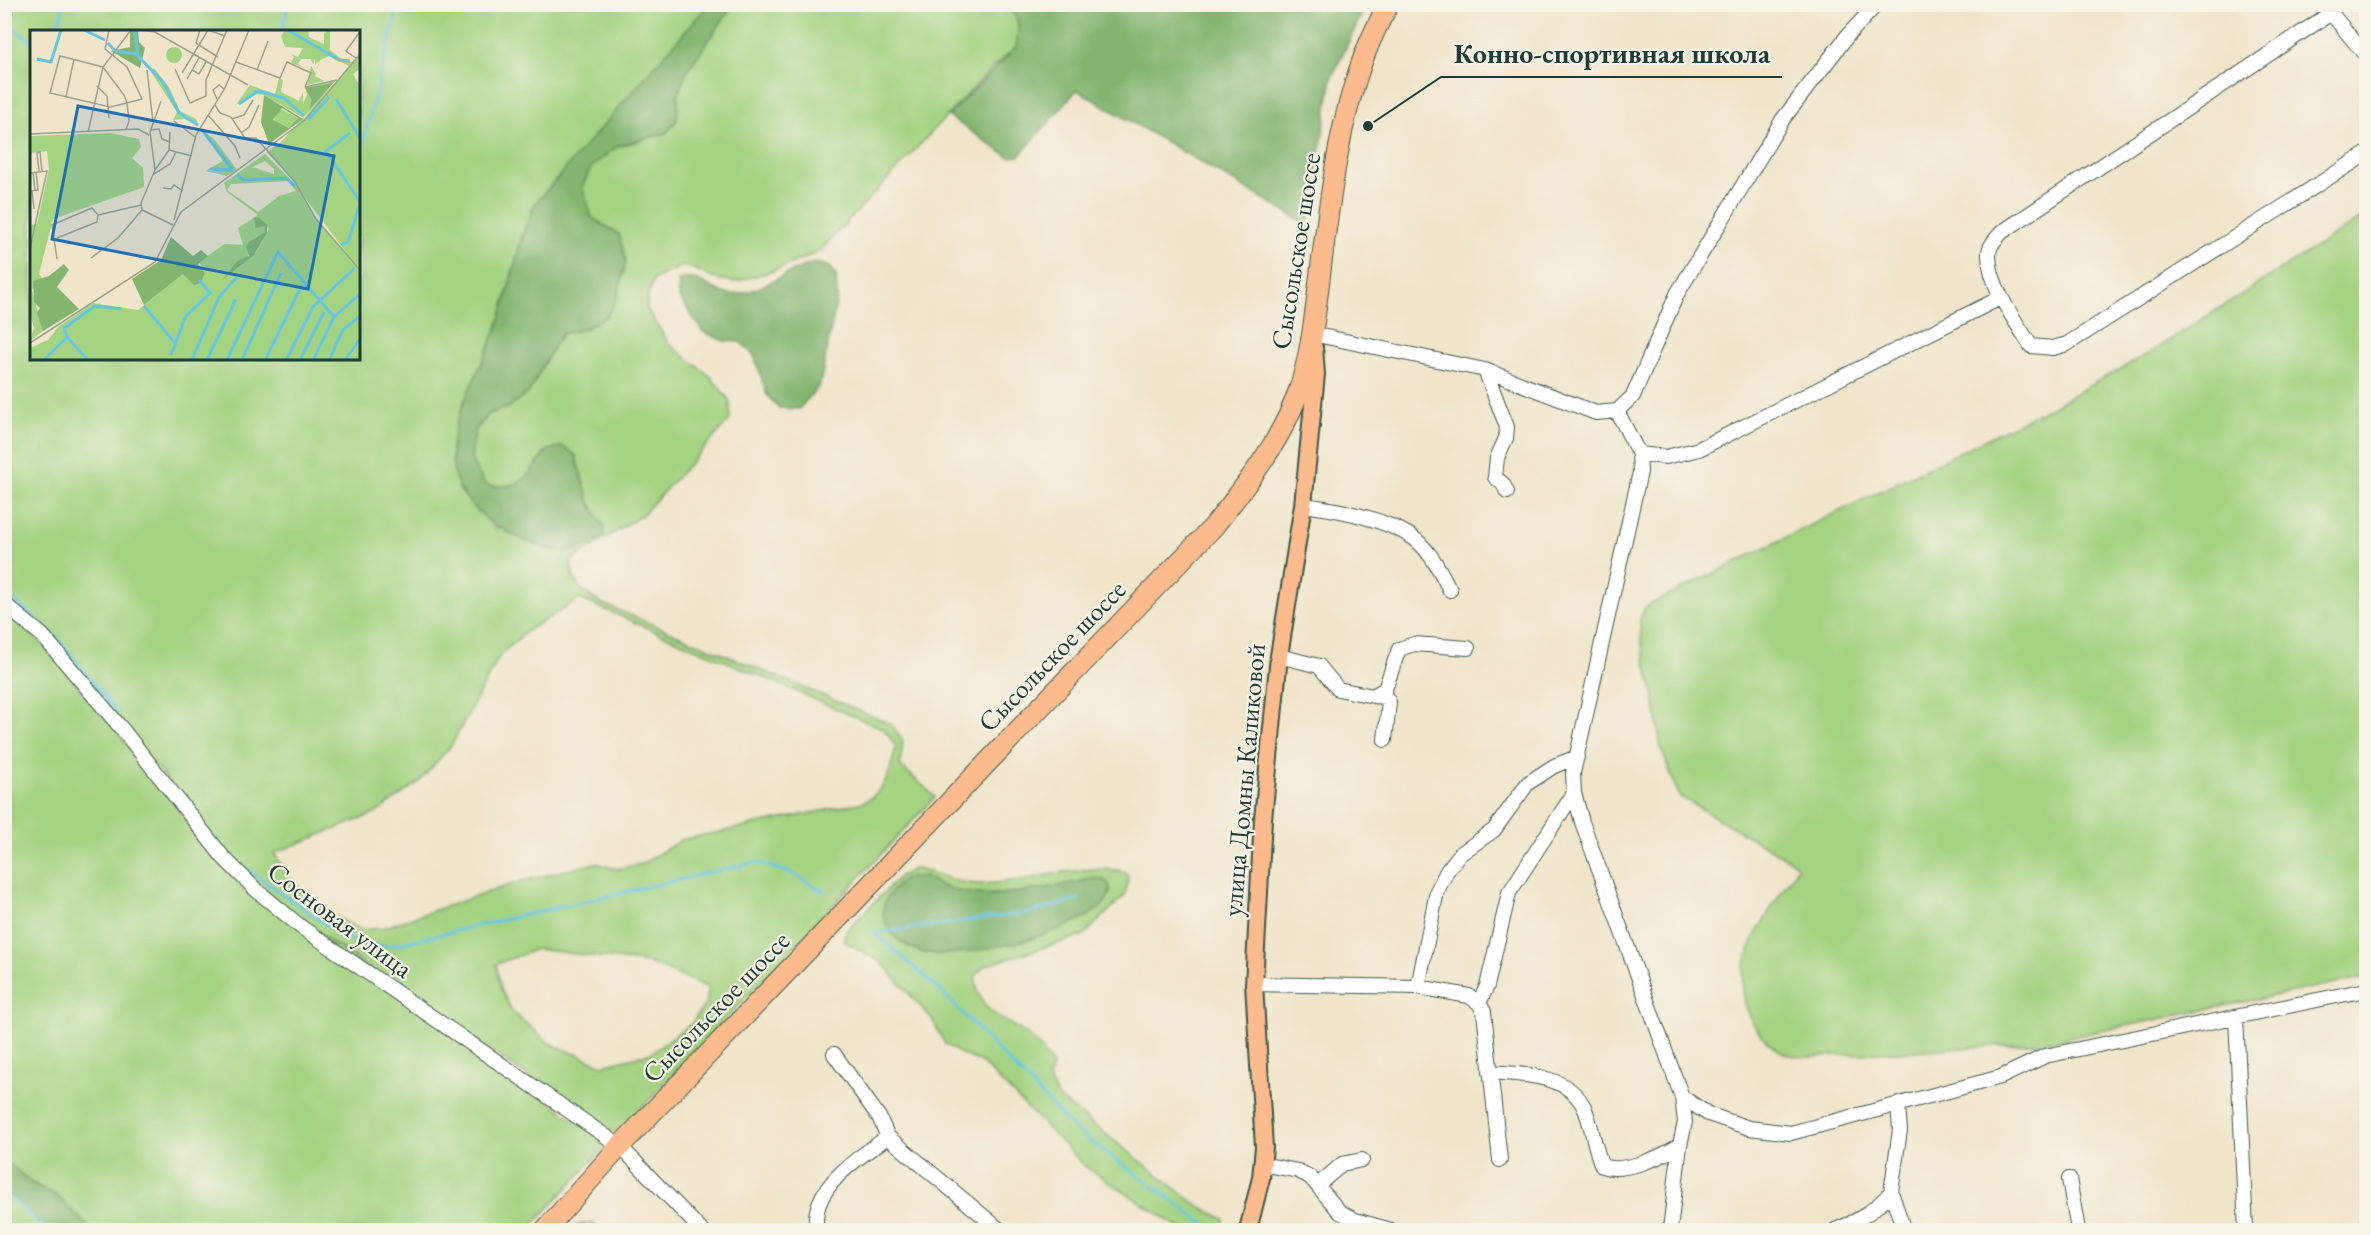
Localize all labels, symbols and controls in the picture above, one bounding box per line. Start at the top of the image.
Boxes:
inset map [30,30,360,360]
callout: Конно-спортивная школа [1441,31,1782,77]
text: Конно-спортивная школа [1454,35,1771,71]
street label: Сысольское шоссе [1263,150,1328,352]
street label: Сысольское шоссе [970,572,1133,739]
street label: улица Домны Каликовой [1214,642,1273,918]
street label: Сосновая улица [261,853,420,986]
street label: Сысольское шоссе [634,923,797,1090]

